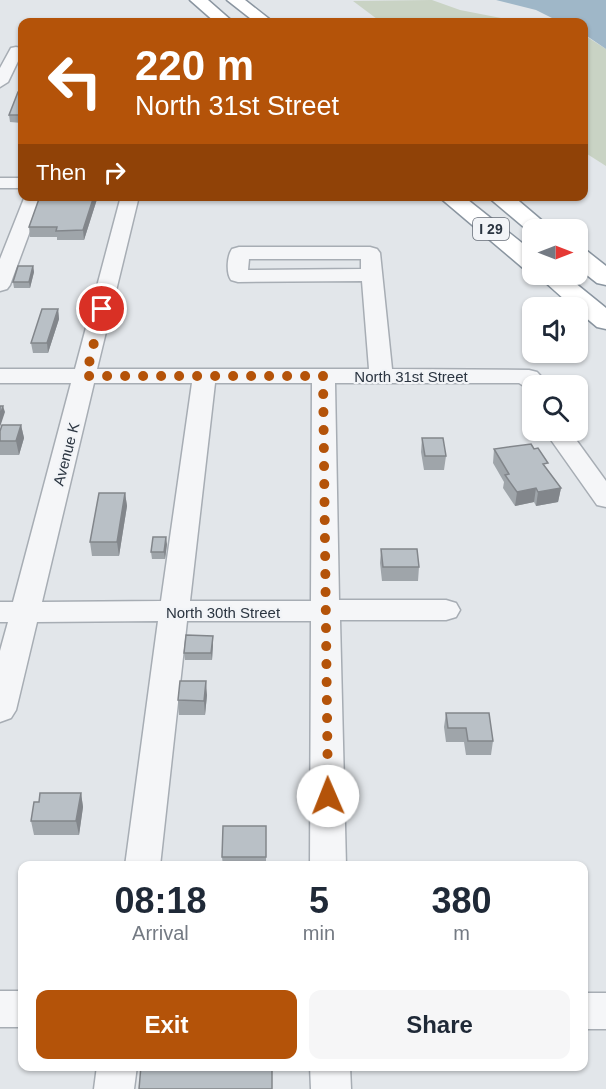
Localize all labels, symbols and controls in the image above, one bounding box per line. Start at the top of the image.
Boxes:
icon: left [36,42,114,120]
text: 220 m [135,42,254,89]
text: North 31st Street [135,91,339,121]
icon: right [98,156,131,189]
text: Then [36,160,86,185]
road number: I 29 [473,218,509,240]
north arrow [522,219,588,285]
map controls [522,219,588,441]
pin [76,283,127,334]
icon: arrive [85,292,118,325]
button: sound [522,297,588,363]
street label: North 31st Street [354,368,469,385]
button: search [522,375,588,441]
street label: Avenue K [49,421,83,487]
street label: North 30th Street [166,604,281,621]
position arrow [296,764,360,828]
text: 08:18 [114,880,206,921]
text: 5 [309,880,329,921]
text: 380 [431,880,492,921]
text: Arrival [132,922,189,944]
text: min [303,922,335,944]
text: m [453,922,470,944]
button: Exit [36,990,297,1059]
button: Share [309,990,570,1059]

